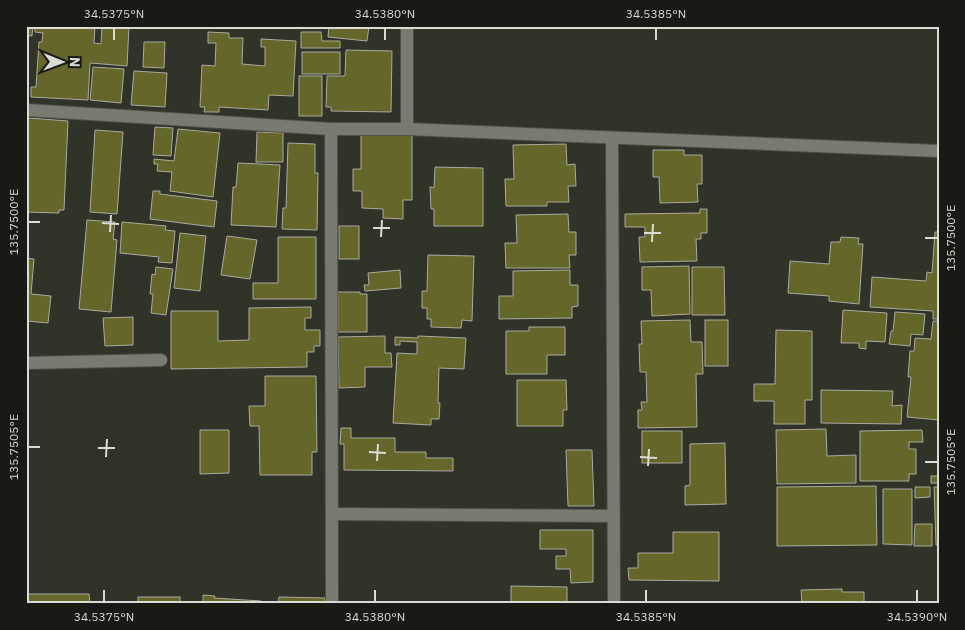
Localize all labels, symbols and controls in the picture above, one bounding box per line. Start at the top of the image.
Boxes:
text: 34.5375°N [84,6,144,21]
text: 34.5380°N [355,6,415,21]
text: 34.5385°N [626,6,686,21]
north arrow [38,38,88,88]
text: N [66,57,84,67]
text: 135.7500°E [6,189,21,255]
text: 135.7500°E [943,205,958,271]
text: 135.7505°E [6,414,21,480]
text: 135.7505°E [943,429,958,495]
text: 34.5375°N [74,609,134,624]
text: 34.5380°N [345,609,405,624]
text: 34.5385°N [616,609,676,624]
text: 34.5390°N [887,609,947,624]

